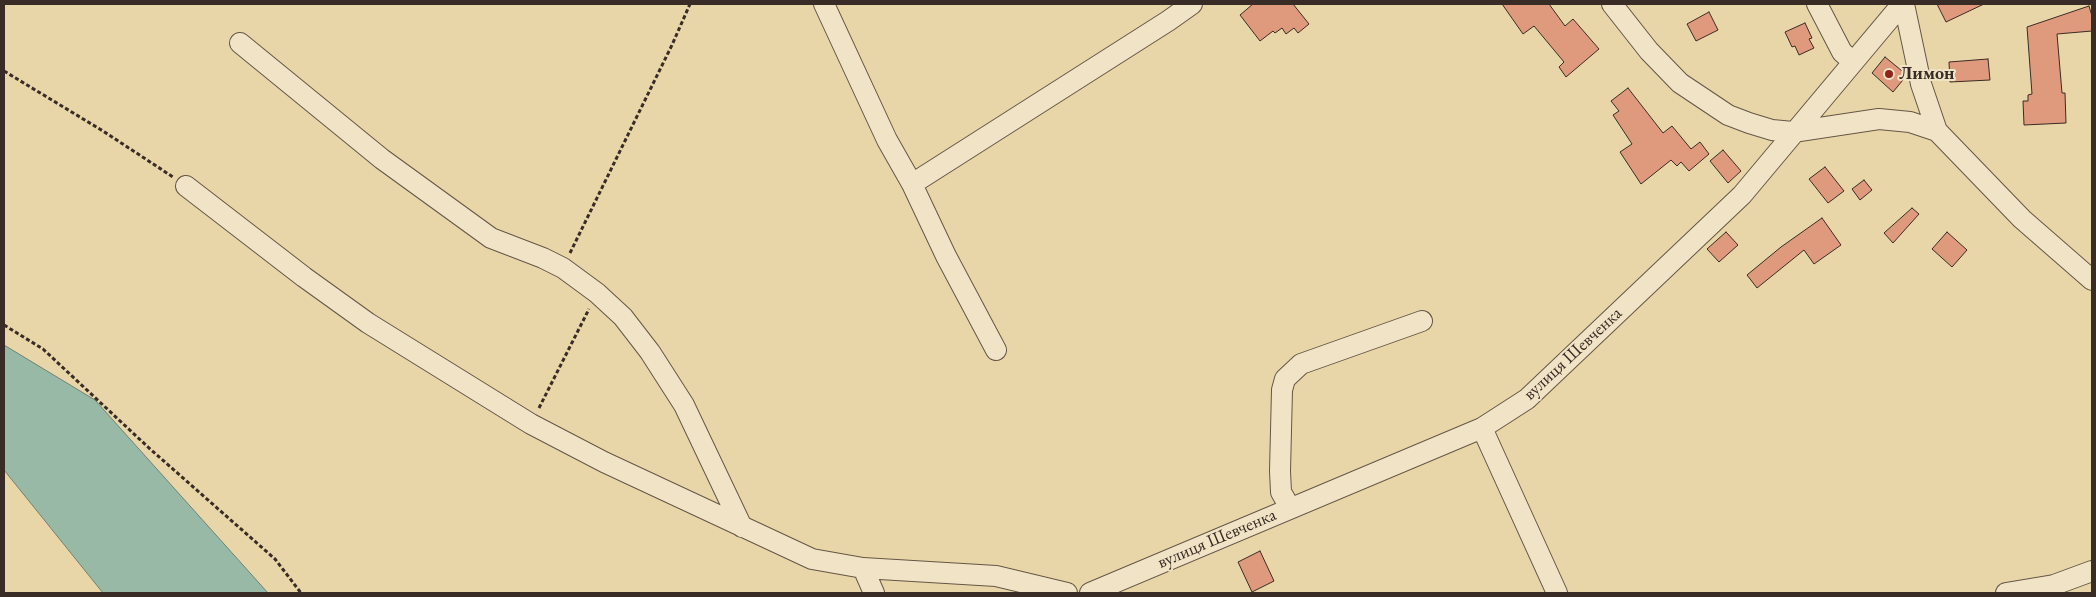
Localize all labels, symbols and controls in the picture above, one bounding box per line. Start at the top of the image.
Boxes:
place label: Лимон [1899,63,1954,85]
marker: Лимон [1883,68,1895,80]
street label: вулиця Шевченка [1519,303,1627,405]
street label: вулиця Шевченка [1154,504,1280,574]

